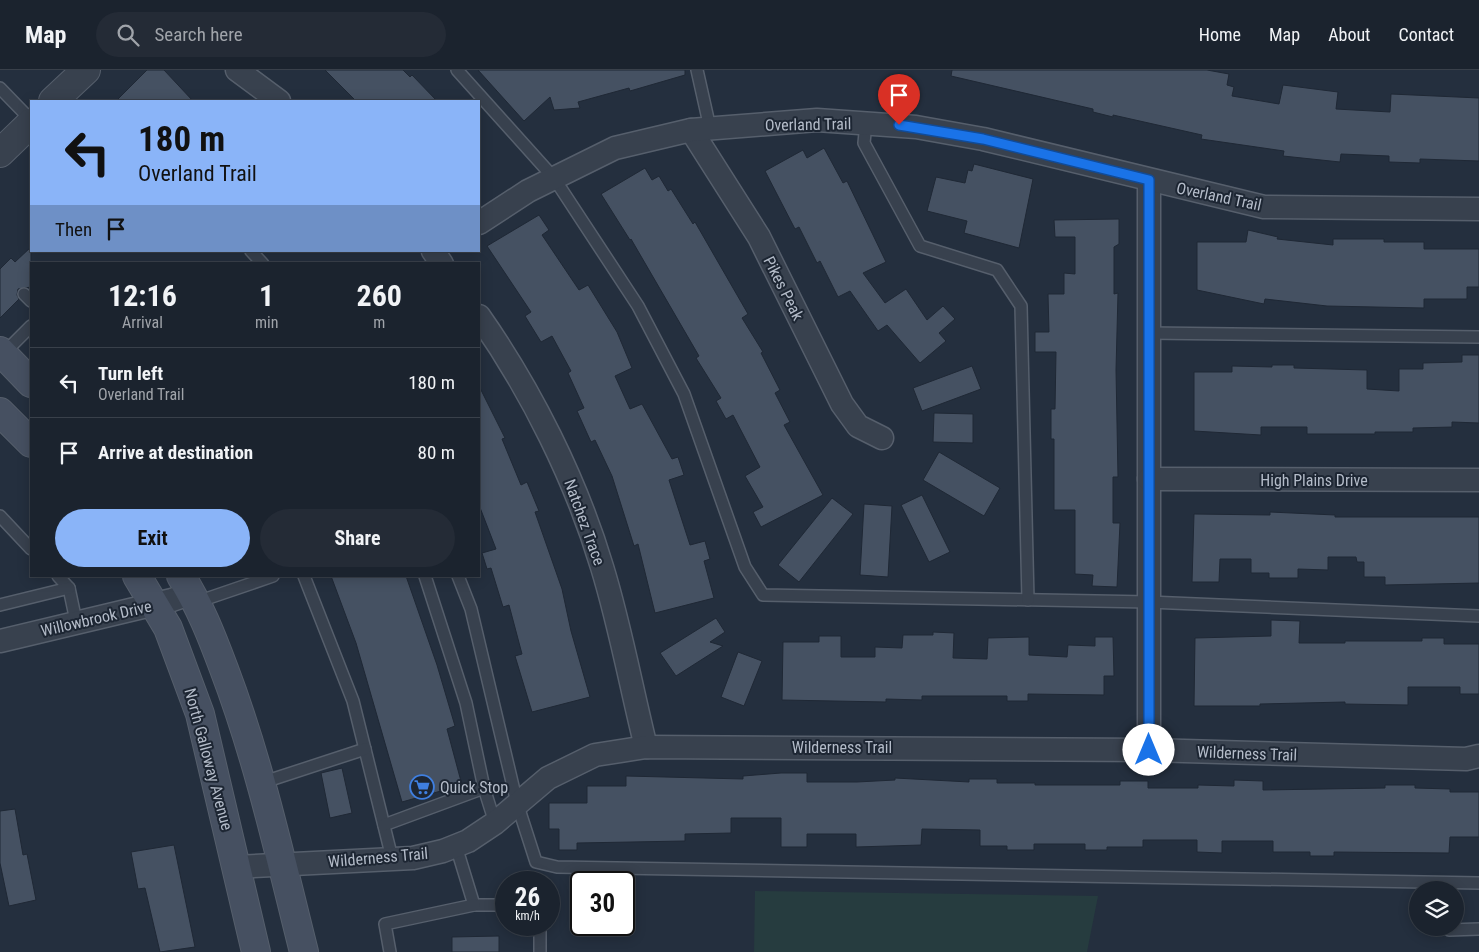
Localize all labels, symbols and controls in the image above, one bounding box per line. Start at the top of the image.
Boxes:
search box [96,12,446,57]
text: Map [25,21,66,49]
icon: search [114,21,142,49]
text: Search here [154,23,243,46]
text: Home [1199,24,1241,45]
text: Map [1269,24,1300,45]
text: About [1328,24,1370,45]
text: Contact [1398,24,1454,45]
pin [878,74,920,125]
icon: arrive [885,81,913,109]
street label: Overland Trail [765,114,851,135]
text: 180 m [138,119,225,160]
icon: left [55,120,120,185]
text: Overland Trail [138,161,257,186]
street label: Overland Trail [1175,178,1263,215]
icon: arrive [102,215,130,243]
text: Then [55,218,92,241]
street label: Pikes Peak [759,253,808,324]
text: 12:16 [108,278,177,313]
text: 1 [259,278,274,313]
text: 260 [356,278,402,313]
text: Arrival [122,313,163,332]
text: min [255,313,278,332]
text: m [373,313,385,332]
text: Turn left [98,362,163,385]
icon: left [55,369,83,397]
text: 180 m [408,371,455,394]
text: Overland Trail [98,385,184,404]
icon: arrive [55,439,83,467]
text: Arrive at destination [98,441,253,464]
text: 80 m [418,441,455,464]
street label: High Plains Drive [1260,471,1368,490]
street label: Natchez Trace [560,477,609,568]
button: Exit [55,509,250,567]
button: Share [260,509,455,567]
street label: Willowbrook Drive [39,597,153,640]
street label: North Galloway Avenue [180,686,237,832]
position arrow [1122,723,1174,775]
street label: Wilderness Trail [792,738,892,757]
street label: Wilderness Trail [1197,742,1297,765]
supermarket icon: Quick Stop [409,774,435,800]
place label: Quick Stop [440,778,508,797]
street label: Wilderness Trail [327,844,429,871]
speed limit sign: 30 [570,871,635,936]
map controls [1409,881,1464,936]
button: layers [1409,881,1464,936]
text: 26 [515,883,540,912]
text: km/h [515,909,540,923]

